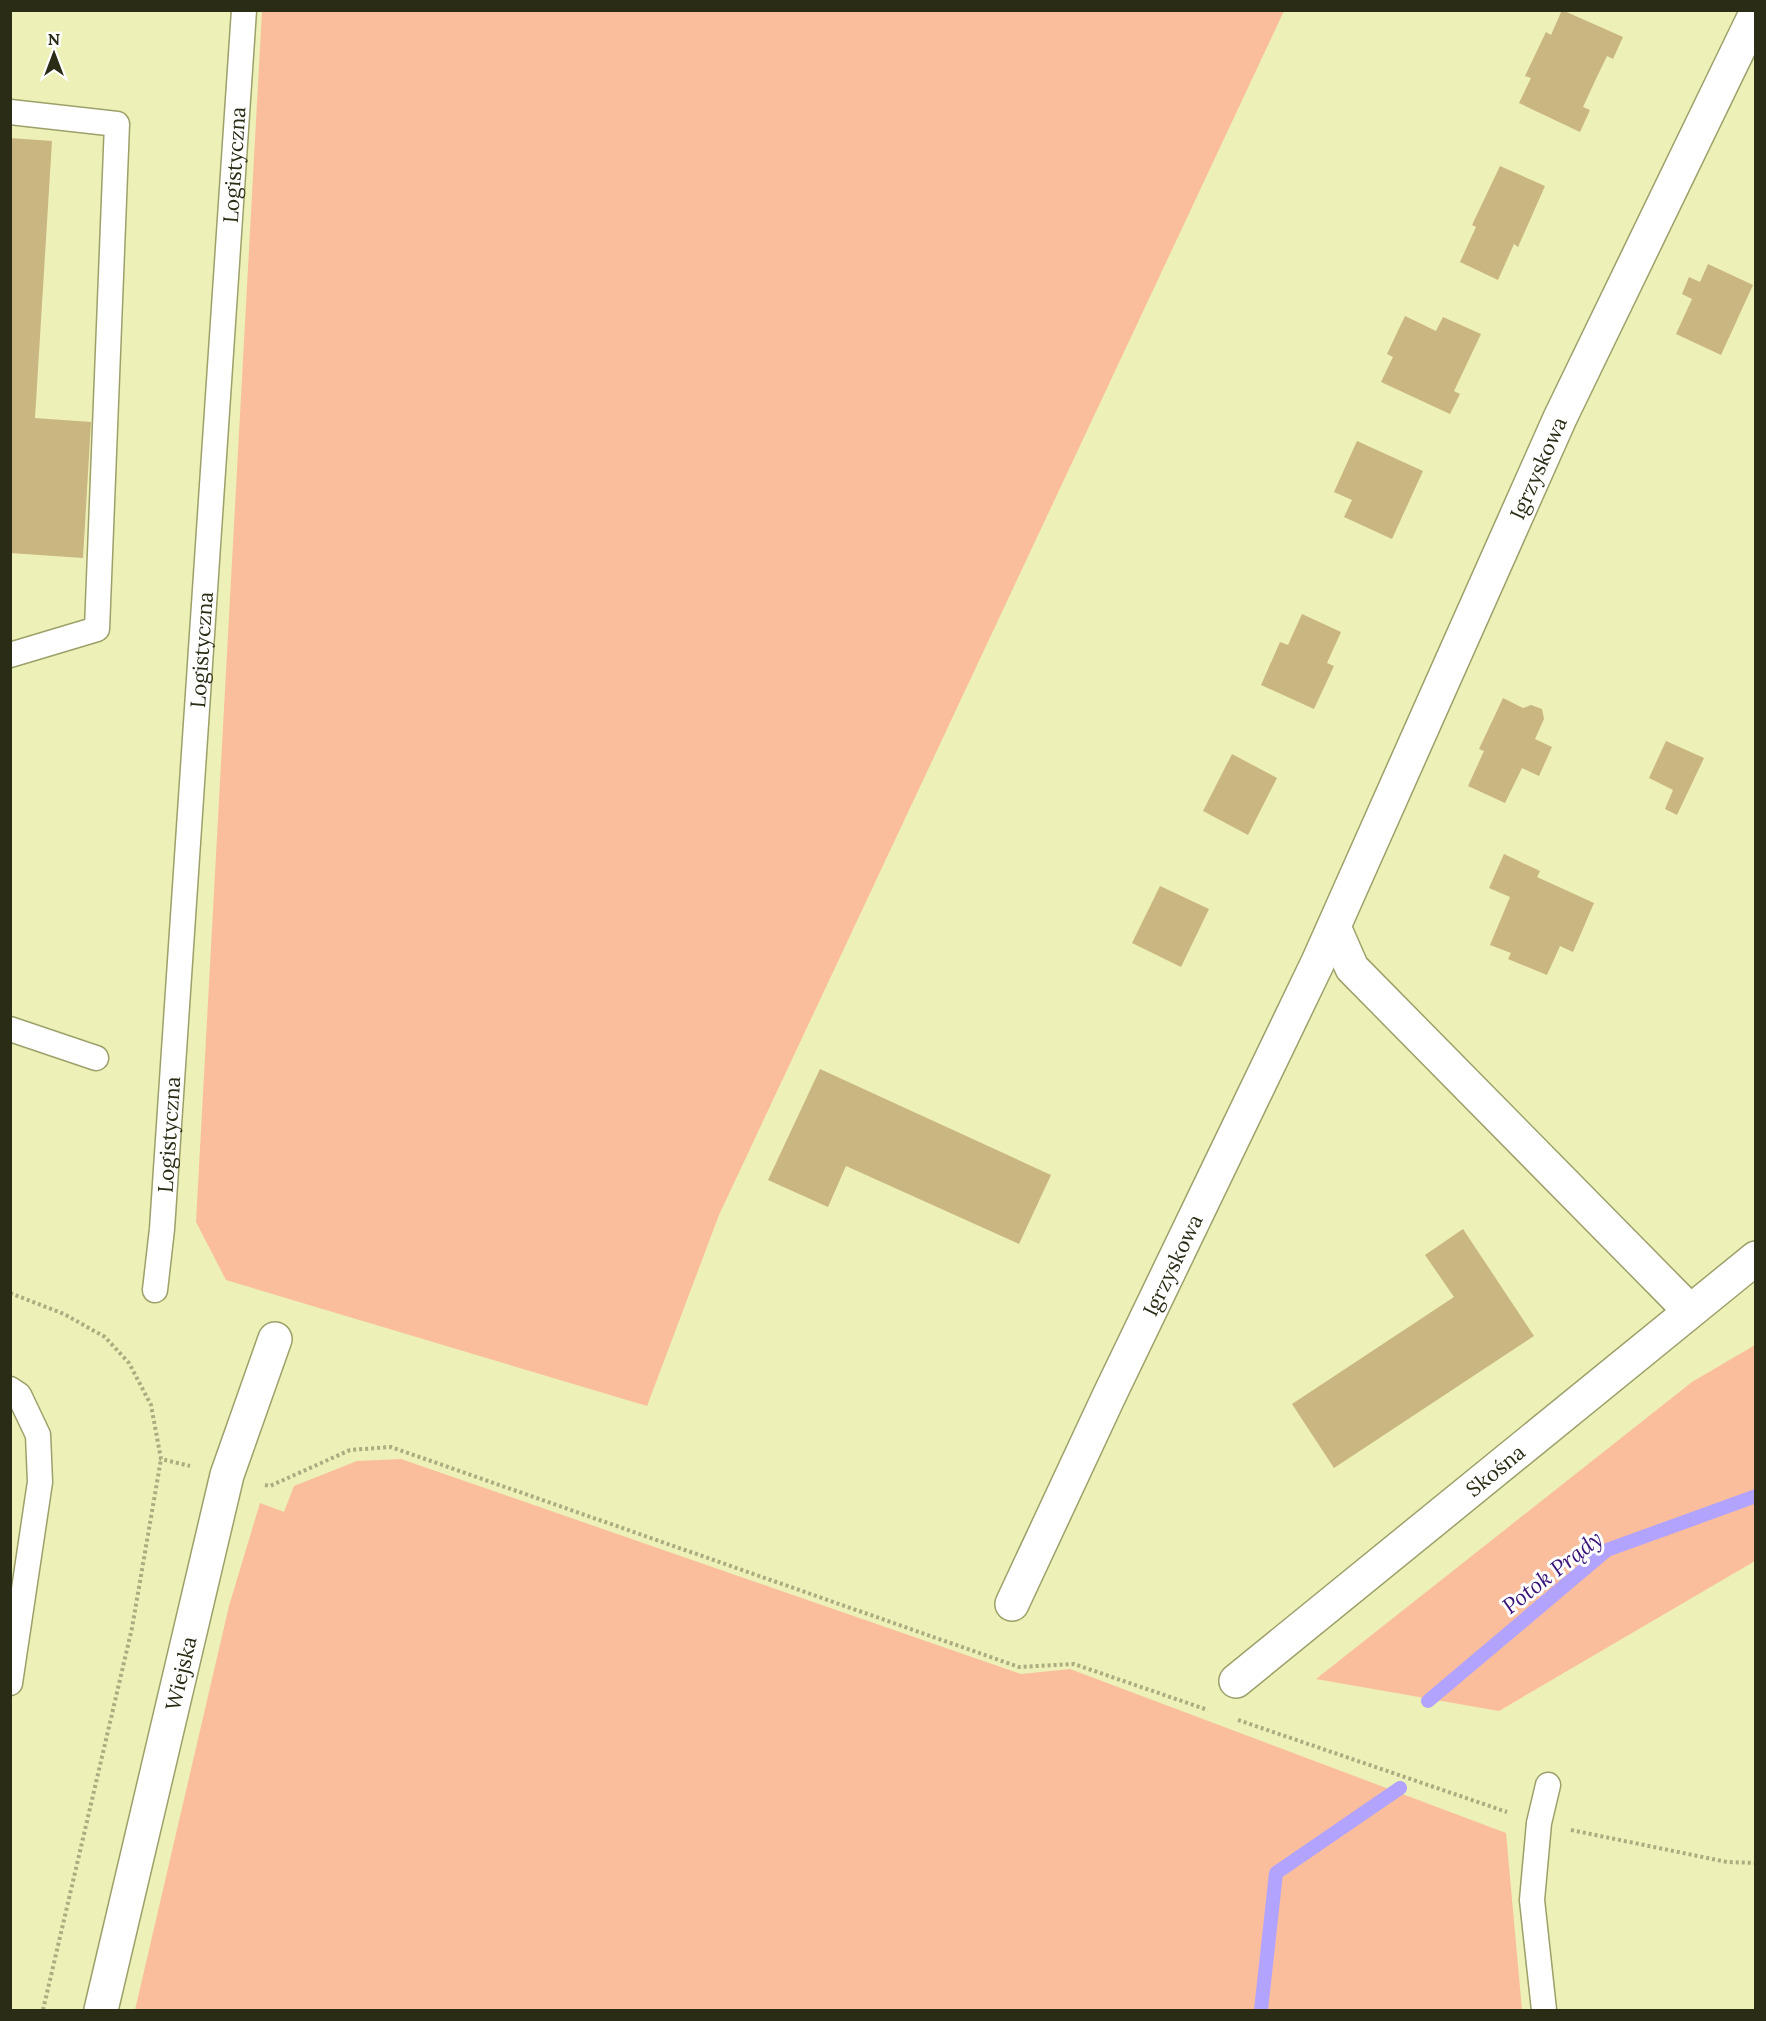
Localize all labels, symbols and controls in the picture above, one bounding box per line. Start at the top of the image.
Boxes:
north arrow [24,24,84,84]
text: N [48,29,60,49]
street label: Logistyczna [216,106,251,224]
street label: Igrzyskowa [1503,412,1573,524]
street label: Logistyczna [184,590,218,709]
street label: Logistyczna [151,1075,186,1194]
street label: Igrzyskowa [1136,1209,1208,1320]
street label: Skośna [1460,1438,1530,1502]
water label: Potok Prądy [1496,1524,1608,1620]
street label: Wiejska [159,1633,202,1713]

